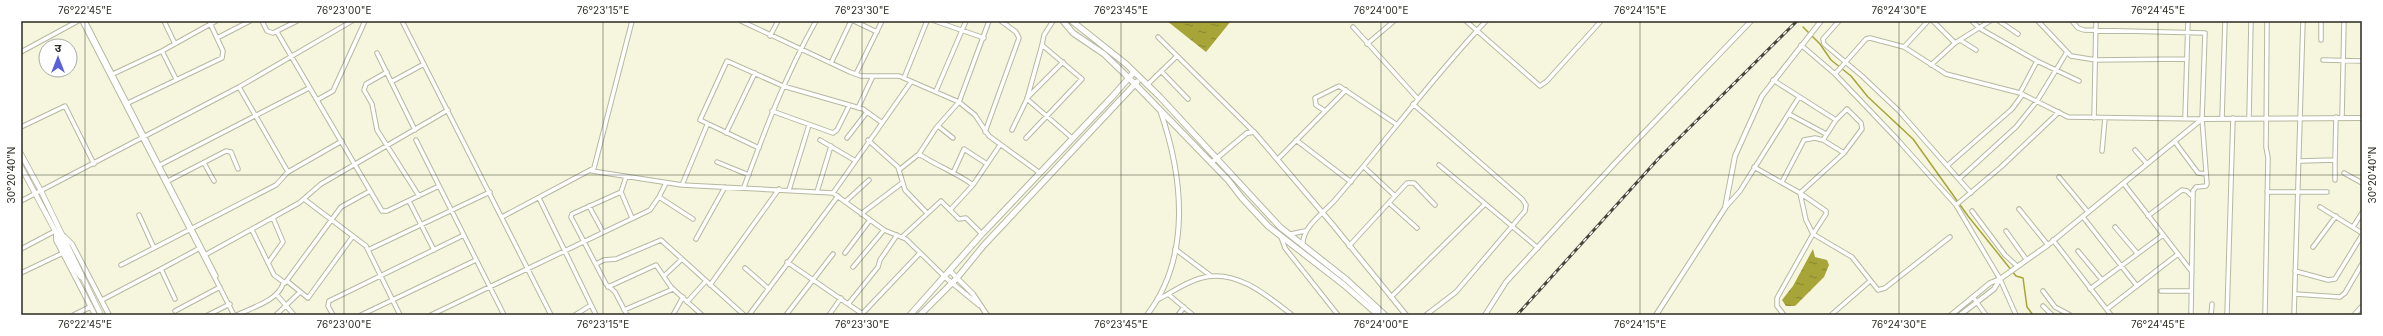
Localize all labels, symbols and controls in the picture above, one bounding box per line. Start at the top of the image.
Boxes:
text: 76°22'45"E [58,4,112,16]
text: 76°23'00"E [317,4,371,16]
text: 76°23'15"E [577,4,629,16]
text: 76°23'30"E [835,4,889,16]
text: 76°23'45"E [1094,4,1148,16]
text: 76°24'00"E [1354,4,1408,16]
text: 76°24'15"E [1614,4,1666,16]
text: 76°24'30"E [1872,4,1926,16]
text: 76°24'45"E [2131,4,2185,16]
north arrow [38,38,78,78]
text: उ [55,41,62,55]
text: 30°20'40"N [5,147,17,203]
text: 30°20'40"N [2366,147,2378,203]
text: 76°22'45"E [58,318,112,330]
text: 76°23'00"E [317,318,371,330]
text: 76°23'15"E [577,318,629,330]
text: 76°23'30"E [835,318,889,330]
text: 76°23'45"E [1094,318,1148,330]
text: 76°24'00"E [1354,318,1408,330]
text: 76°24'15"E [1614,318,1666,330]
text: 76°24'30"E [1872,318,1926,330]
text: 76°24'45"E [2131,318,2185,330]

